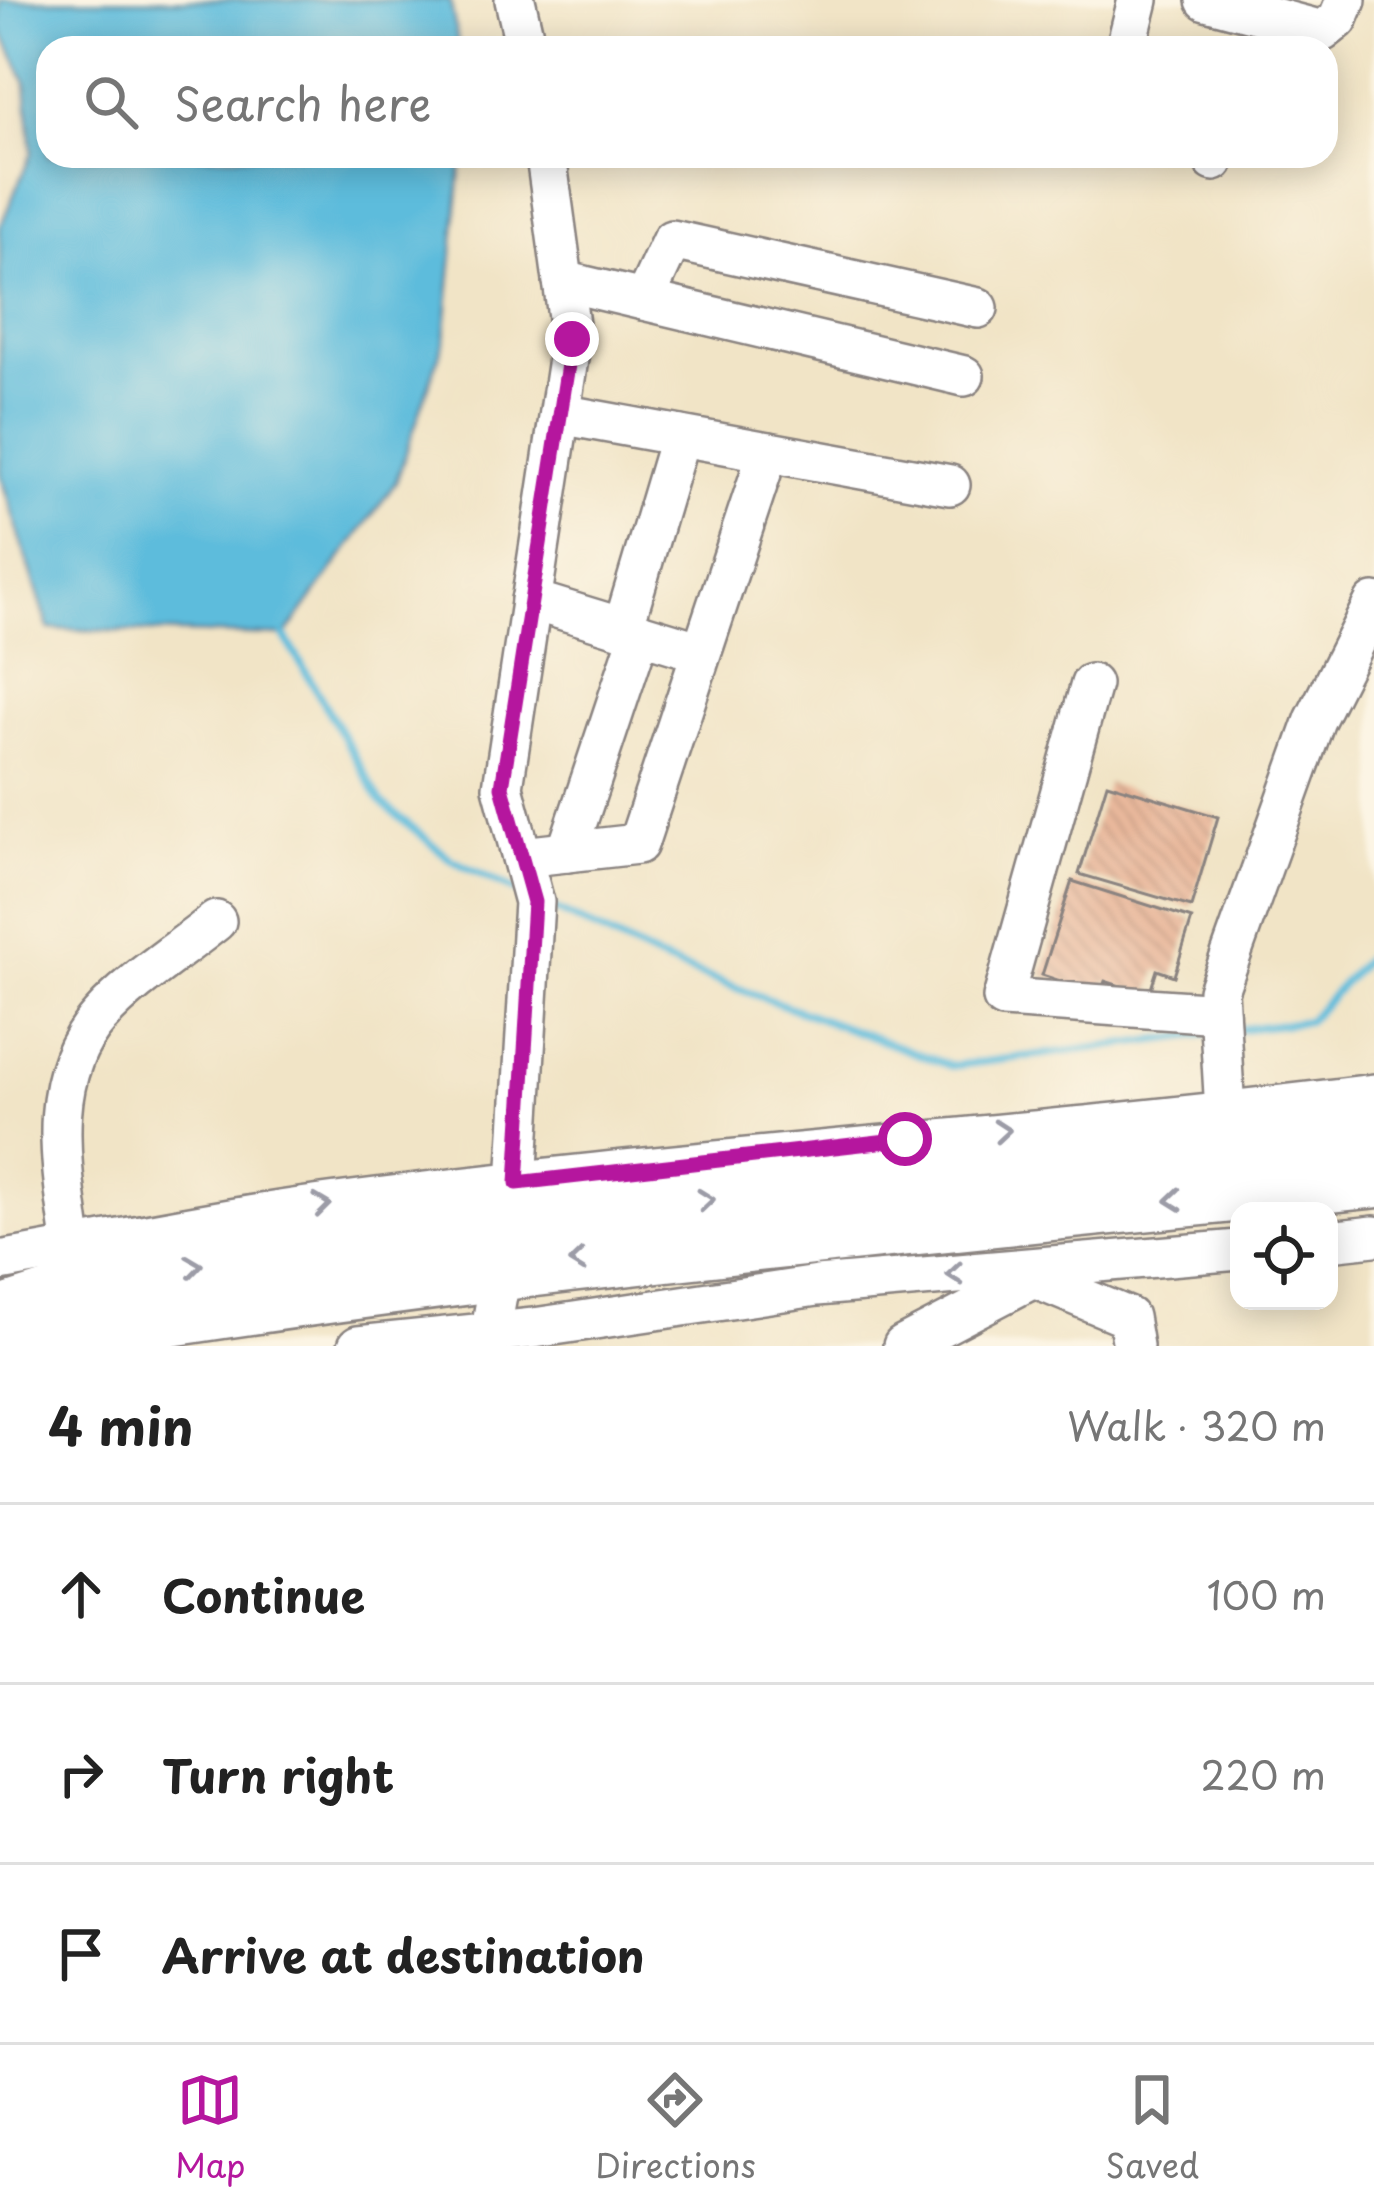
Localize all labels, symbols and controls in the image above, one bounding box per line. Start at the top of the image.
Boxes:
search box [36,36,1338,168]
text: Search here [174,68,431,136]
icon: search [78,69,144,135]
route end [545,312,599,366]
route start [878,1112,932,1166]
one-way arrow [993,1119,1012,1145]
one-way arrow [1164,1187,1183,1212]
one-way arrow [697,1188,716,1213]
one-way arrow [312,1193,332,1219]
map controls [1230,1202,1338,1310]
button: locate [1230,1202,1338,1310]
one-way arrow [567,1248,587,1274]
one-way arrow [184,1254,204,1280]
one-way arrow [945,1261,964,1286]
text: 4 min [48,1386,193,1463]
text: Walk · 320 m [1067,1395,1326,1454]
text: Continue [162,1560,365,1628]
icon: ahead [48,1561,114,1627]
text: 100 m [1207,1564,1326,1623]
text: Turn right [162,1740,394,1808]
icon: right [48,1741,114,1807]
text: 220 m [1201,1744,1326,1803]
text: Arrive at destination [162,1920,645,1988]
icon: arrive [48,1921,114,1987]
tab: Map [175,2067,245,2189]
tab: Directions [595,2067,756,2189]
tab: Saved [1105,2067,1199,2189]

